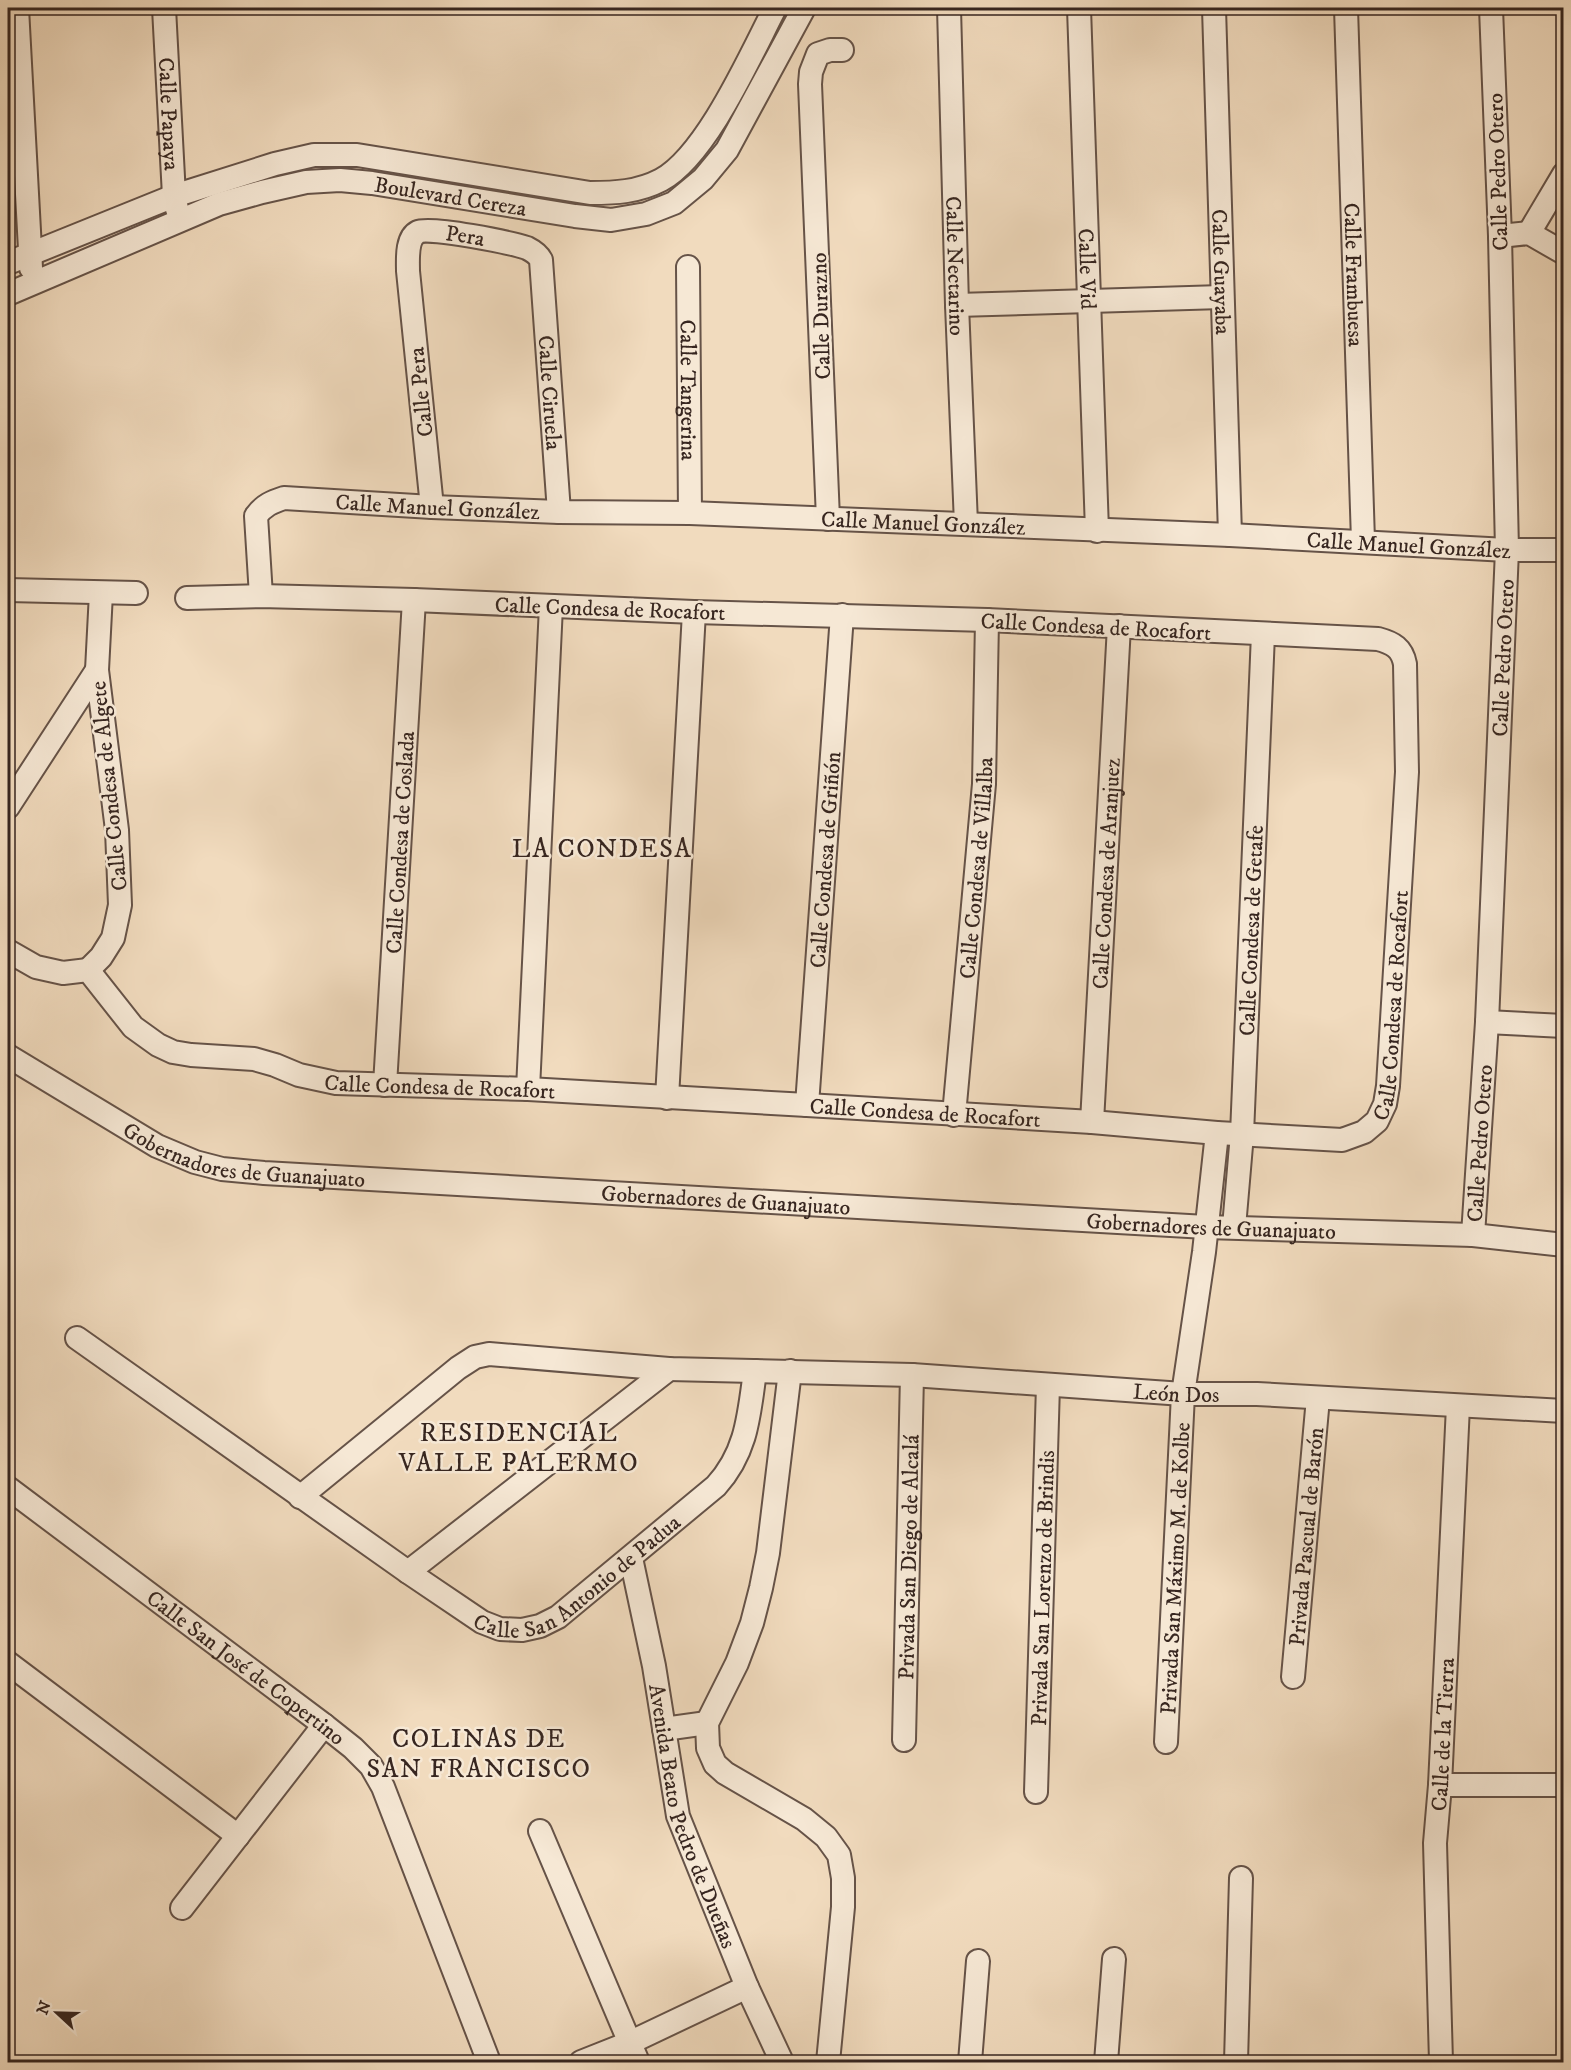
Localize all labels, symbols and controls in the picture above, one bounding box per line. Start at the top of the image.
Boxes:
street label: Calle Papaya [152,57,185,172]
street label: Calle Pedro Otero [1482,93,1515,251]
street label: Boulevard Cereza [372,172,529,223]
street label: Calle Nectarino [939,196,970,336]
street label: Calle Frambuesa [1337,202,1369,348]
street label: Calle Guayaba [1205,209,1236,336]
street label: Pera [444,220,487,253]
street label: Calle Vid [1072,228,1101,310]
street label: Calle Durazno [806,252,837,380]
street label: Calle Tangerina [673,319,702,461]
street label: Calle Ciruela [531,334,567,452]
street label: Calle Pera [403,345,440,438]
street label: Calle Manuel González [335,489,541,526]
street label: Calle Manuel González [820,506,1026,542]
street label: Calle Manuel González [1306,527,1512,565]
street label: Calle Pedro Otero [1487,578,1521,737]
street label: Calle Condesa de Rocafort [494,592,726,627]
street label: Calle Condesa de Rocafort [980,608,1212,647]
street label: Calle Condesa de Algete [85,680,134,892]
street label: Calle Condesa de Coslada [381,730,421,955]
street label: Calle Condesa de Griñón [805,750,847,969]
street label: Calle Condesa de Villalba [954,756,1000,980]
street label: Calle Condesa de Aranjuez [1087,757,1127,990]
street label: Calle Condesa de Getafe [1234,825,1270,1037]
district label: LA CONDESA [512,833,692,866]
street label: Calle Condesa de Rocafort [1367,889,1415,1125]
street label: Calle Pedro Otero [1462,1064,1499,1223]
street label: Calle Condesa de Rocafort [321,1069,556,1106]
street label: Calle Condesa de Rocafort [809,1093,1041,1134]
street label: Gobernadores de Guanajuato [118,1117,366,1194]
street label: Gobernadores de Guanajuato [600,1180,851,1222]
street label: Gobernadores de Guanajuato [1086,1208,1336,1246]
street label: León Dos [1132,1379,1219,1409]
district label: RESIDENCIAL VALLE PALERMO [398,1417,639,1480]
street label: Privada San Máximo M. de Kolbe [1155,1422,1197,1715]
street label: Privada Pascual de Barón [1284,1426,1330,1647]
street label: Privada San Diego de Alcalá [893,1433,926,1680]
street label: Privada San Lorenzo de Brindis [1026,1450,1061,1727]
street label: Calle San Antonio de Padua [467,1509,687,1645]
street label: Calle San José de Copertino [141,1585,350,1752]
street label: Calle de la Tierra [1426,1656,1461,1812]
street label: Avenida Beato Pedro de Dueñas [642,1682,742,1952]
district label: COLINAS DE SAN FRANCISCO [367,1723,591,1786]
north arrow [27,1983,87,2043]
text: N [32,1998,56,2018]

